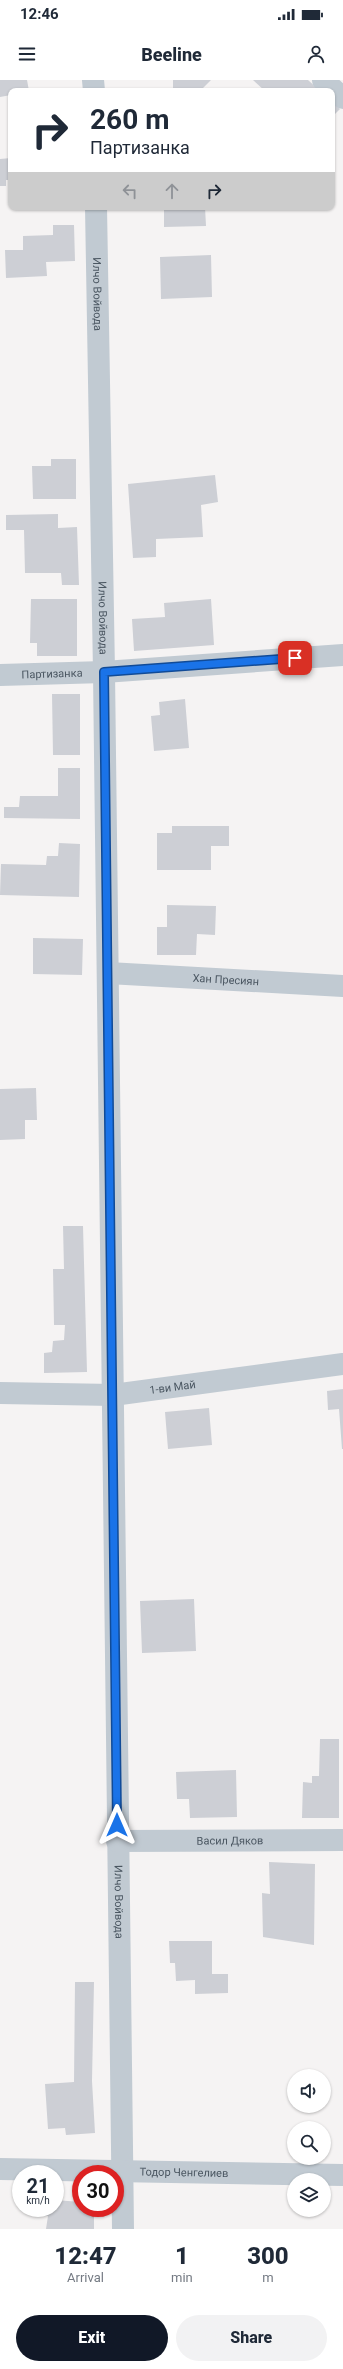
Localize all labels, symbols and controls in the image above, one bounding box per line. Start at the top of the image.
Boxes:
text: 12:46 [20,5,59,23]
icon: menu [16,43,38,65]
icon: person [305,43,327,65]
text: Beeline [141,44,202,65]
text: 260 m [90,103,169,136]
icon: right [24,104,76,156]
text: Партизанка [90,137,190,158]
icon: left [119,180,141,202]
icon: ahead [161,180,183,202]
icon: right [203,180,225,202]
street label: Илчо Войвода [90,257,105,331]
street label: Илчо Войвода [96,581,110,655]
pin [278,641,312,675]
icon: arrive [284,647,306,669]
street label: Партизанка [21,666,83,681]
street label: Хан Пресиян [192,971,259,988]
street label: 1-ви Май [148,1377,196,1397]
position arrow [96,1804,138,1846]
street label: Васил Дяков [197,1834,263,1847]
street label: Илчо Войвода [112,1865,126,1939]
map controls [287,2069,331,2217]
button: sound [287,2069,331,2113]
button: search [287,2121,331,2165]
speed limit sign: 30 [72,2165,124,2217]
street label: Тодор Ченгелиев [140,2165,228,2179]
button: layers [287,2173,331,2217]
text: 21 [27,2174,49,2198]
text: km/h [26,2195,50,2206]
text: 12:47 [54,2242,117,2270]
text: 1 [175,2242,189,2270]
text: 300 [247,2242,289,2270]
text: Arrival [67,2270,104,2285]
text: min [171,2270,193,2285]
text: m [262,2270,274,2285]
button: Exit [16,2315,168,2361]
button: Share [176,2315,327,2361]

